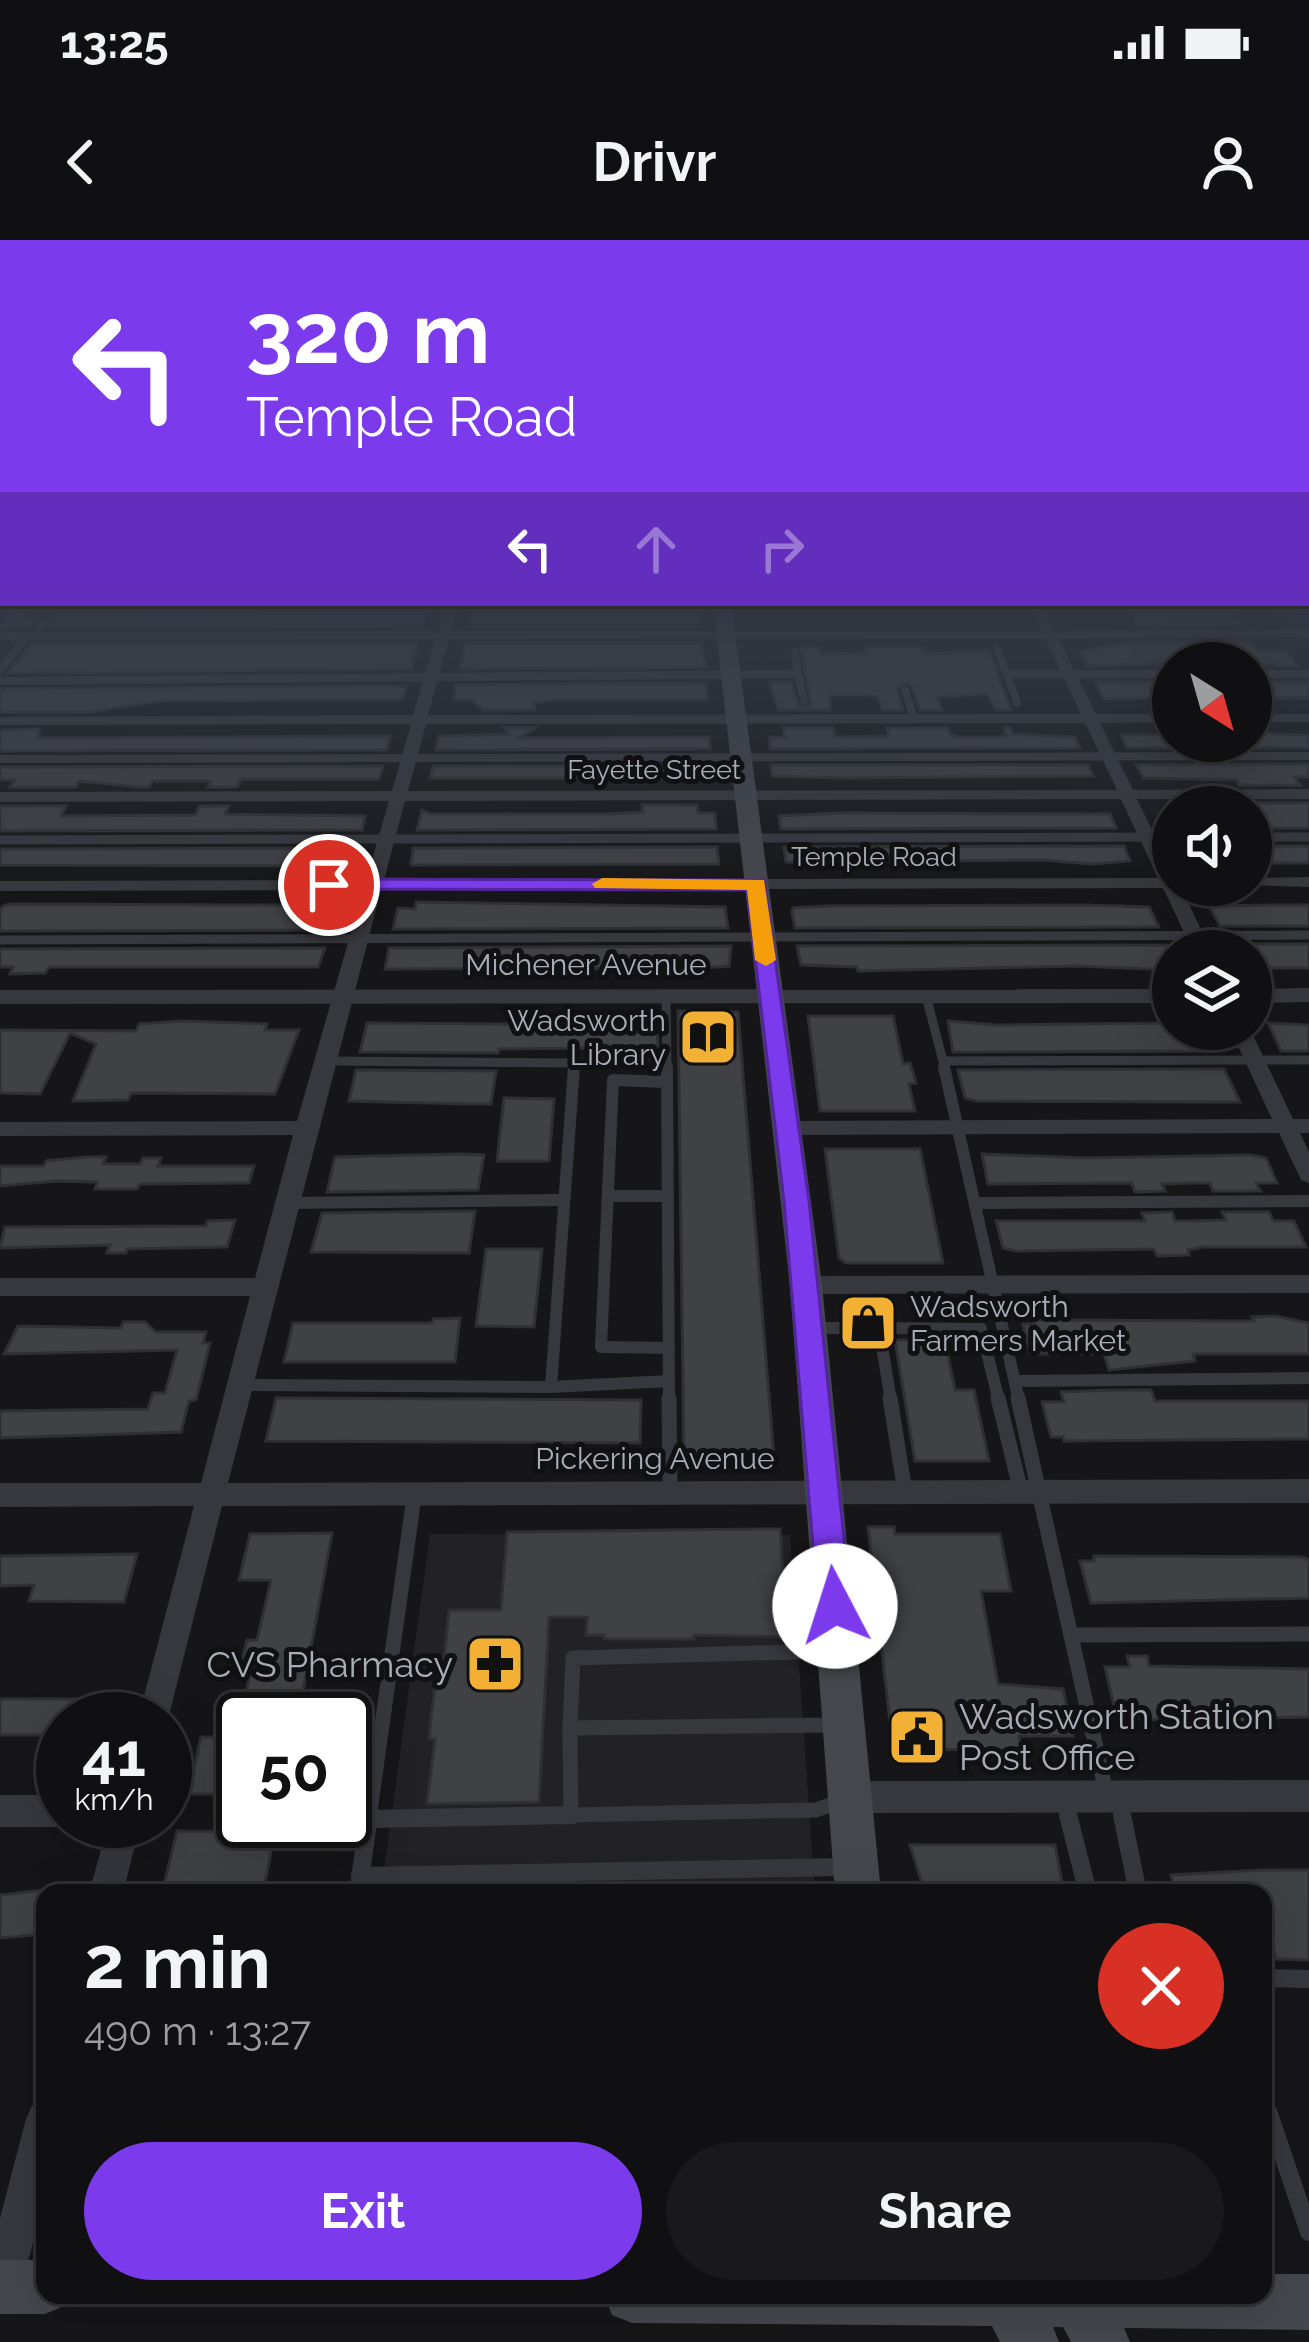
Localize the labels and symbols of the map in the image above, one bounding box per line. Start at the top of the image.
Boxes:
north arrow [1152,642,1272,762]
street label: Fayette Street [567,754,741,785]
pin [278,834,380,936]
street label: Temple Road [791,841,957,872]
street label: Michener Avenue [465,947,707,982]
place label: Wadsworth Library [507,1003,666,1072]
library icon: Wadsworth Library [677,1006,739,1068]
place label: Wadsworth Farmers Market [910,1289,1126,1358]
shop icon: Wadsworth Farmers Market [837,1292,899,1354]
street label: Pickering Avenue [535,1441,775,1476]
position arrow [772,1543,898,1669]
pharmacy icon: CVS Pharmacy [464,1633,526,1695]
place label: CVS Pharmacy [207,1643,453,1685]
speed limit sign: 50 [216,1692,372,1848]
place label: Wadsworth Station Post Office [959,1695,1274,1778]
public building icon: Wadsworth Station Post Office [886,1706,948,1768]

